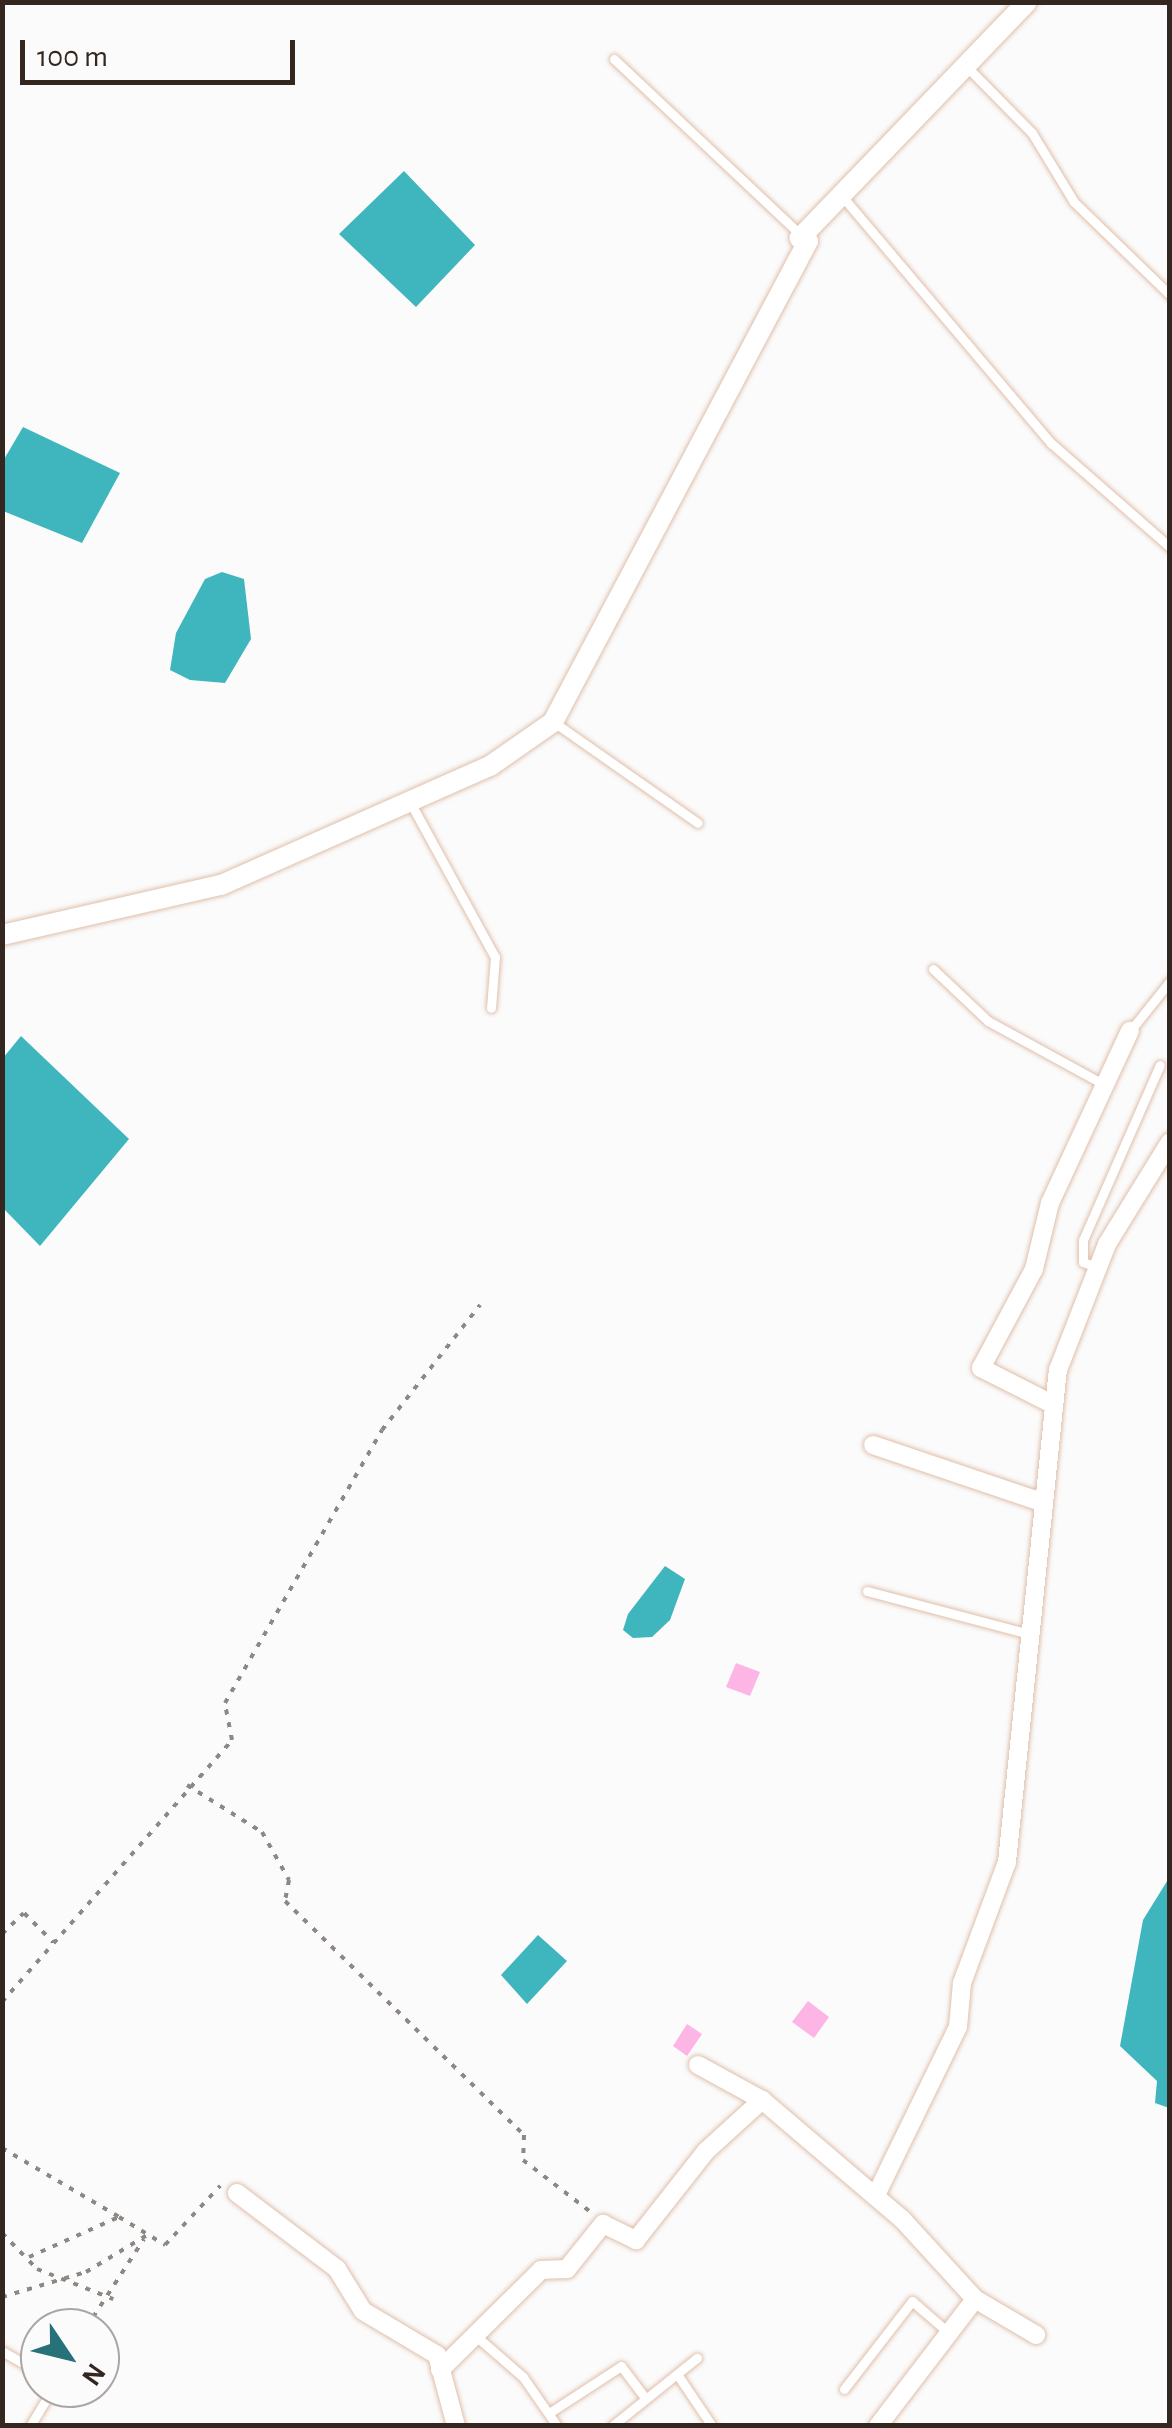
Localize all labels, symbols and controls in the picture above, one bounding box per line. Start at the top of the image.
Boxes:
scale bar [25,20,300,82]
text: 100 m [37,42,108,72]
north arrow [20,2308,120,2408]
text: N [76,2358,110,2390]

